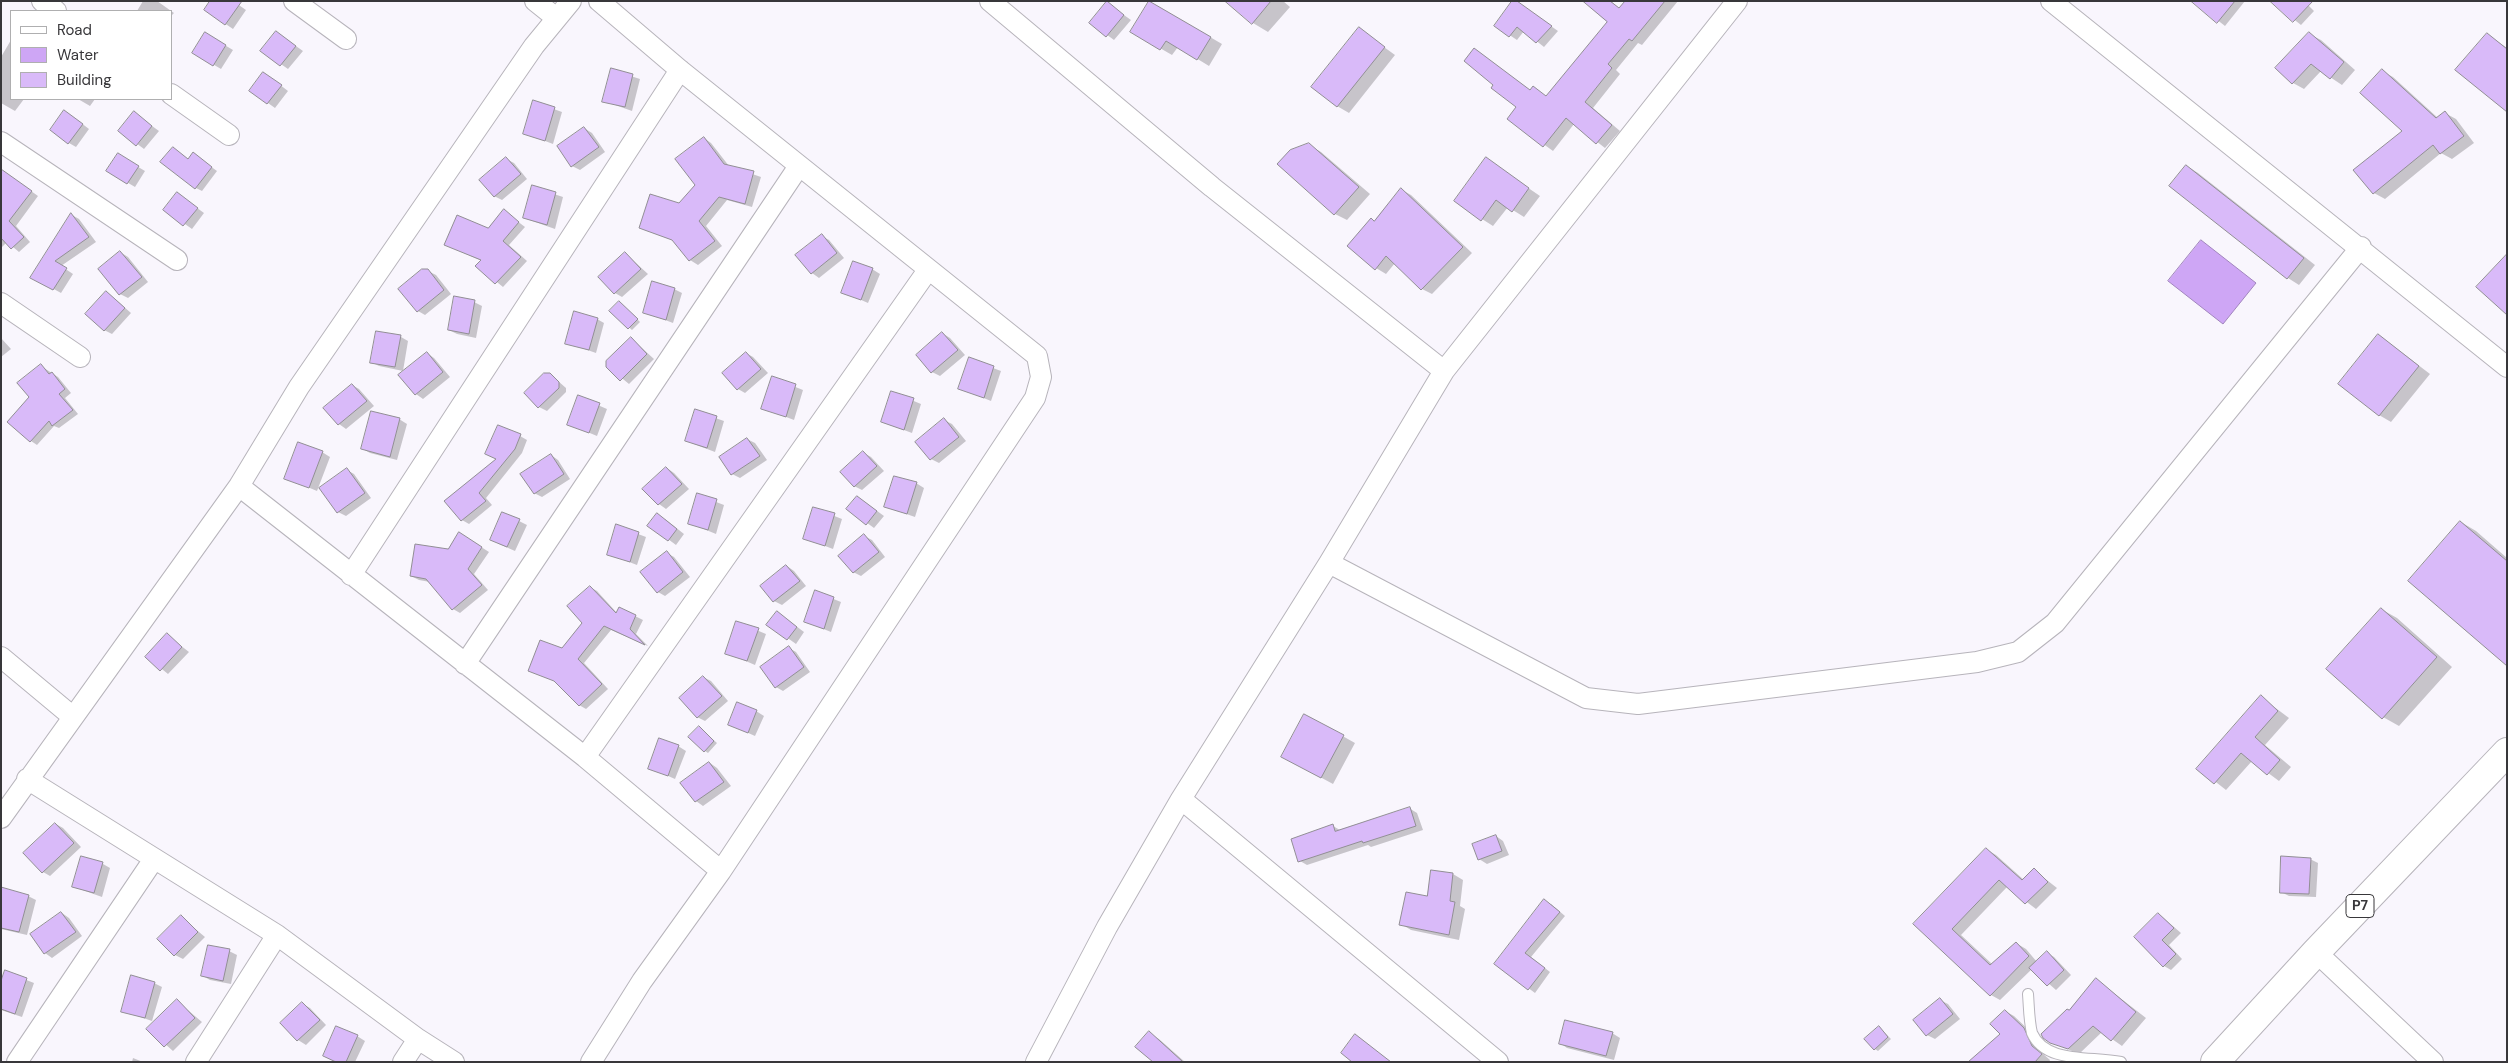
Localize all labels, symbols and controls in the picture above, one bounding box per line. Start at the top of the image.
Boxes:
legend [10,10,172,100]
text: Road [57,20,92,40]
text: Water [57,45,98,65]
text: Building [57,70,112,90]
road number: P7 [2346,894,2374,918]

